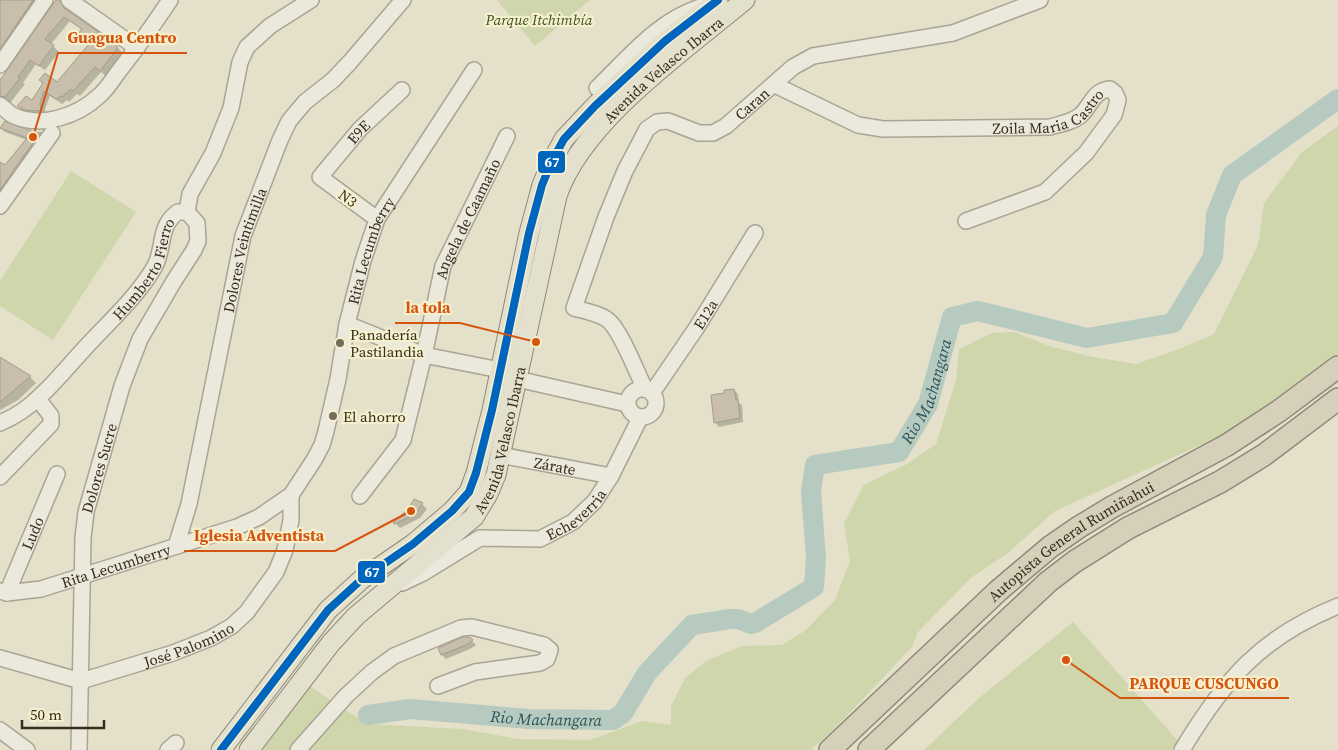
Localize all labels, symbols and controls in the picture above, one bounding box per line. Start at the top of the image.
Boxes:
park label: Parque Itchimbía [484,9,593,30]
street label: Avenida Velasco Ibarra [598,11,728,127]
callout: Guagua Centro [58,22,187,53]
text: Guagua Centro [67,26,177,48]
street label: Caran [730,82,774,124]
street label: Zoila Maria Castro [992,83,1108,138]
street label: E9E [342,115,374,148]
line badge: 67 [537,150,566,174]
text: 67 [544,152,560,172]
street label: Angela de Caamaño [430,155,505,281]
street label: Dolores Veintimilla [217,184,271,314]
street label: N3 [334,184,362,212]
street label: Rita Lecumberry [342,192,399,307]
street label: Humberto Fierro [107,213,179,324]
callout: la tola [395,292,460,323]
street label: E12a [688,295,722,333]
text: la tola [405,296,451,318]
place label: Panadería Pastilandia [350,324,424,362]
water label: Rio Machangara [895,336,957,449]
marker: Panadería Pastilandia [334,337,346,349]
street label: Avenida Velasco Ibarra [468,364,530,517]
place label: El ahorro [343,406,406,427]
marker: El ahorro [327,410,339,422]
street label: Dolores Sucre [76,420,122,515]
street label: Zárate [532,451,578,480]
street label: Autopista General Rumiñahui [983,476,1158,606]
street label: Echeverria [542,484,611,545]
street label: Ludo [16,513,48,553]
callout: Iglesia Adventista [184,520,335,551]
text: Iglesia Adventista [194,524,325,546]
street label: Rita Lecumberry [59,538,173,592]
line badge: 67 [357,560,386,584]
text: 67 [364,562,380,582]
street label: José Palomino [140,617,238,672]
callout: PARQUE CUSCUNGO [1120,667,1289,698]
text: PARQUE CUSCUNGO [1129,672,1279,694]
scale bar [22,698,105,730]
text: 50 m [30,704,62,725]
water label: Rio Machangara [489,705,603,731]

